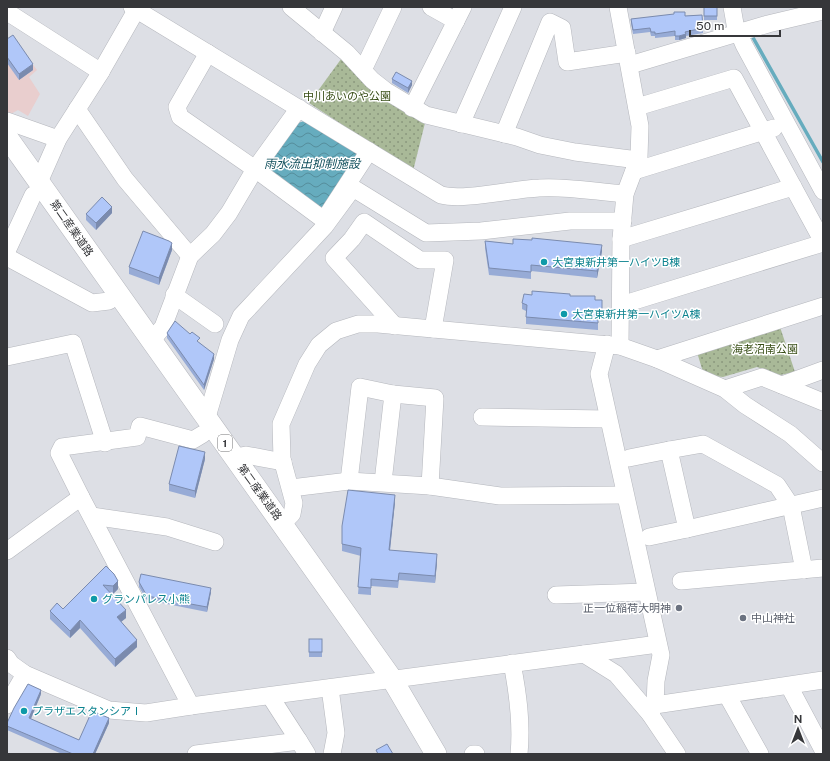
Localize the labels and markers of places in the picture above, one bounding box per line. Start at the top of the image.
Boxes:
place label: 大宮東新井第一ハイツB棟 [552,256,680,268]
marker: 大宮東新井第一ハイツB棟 [539,257,549,267]
place label: 大宮東新井第一ハイツA棟 [572,308,701,320]
marker: 大宮東新井第一ハイツA棟 [559,309,569,319]
place label: グランパレス小熊 [102,593,190,605]
marker: グランパレス小熊 [89,594,99,604]
place label: 正一位稲荷大明神 [583,602,671,614]
marker: 正一位稲荷大明神 [674,603,684,613]
place label: 中山神社 [751,612,795,624]
marker: 中山神社 [738,613,748,623]
place label: プラザエスタンシアⅠ [32,705,142,717]
marker: プラザエスタンシアⅠ [19,706,29,716]

